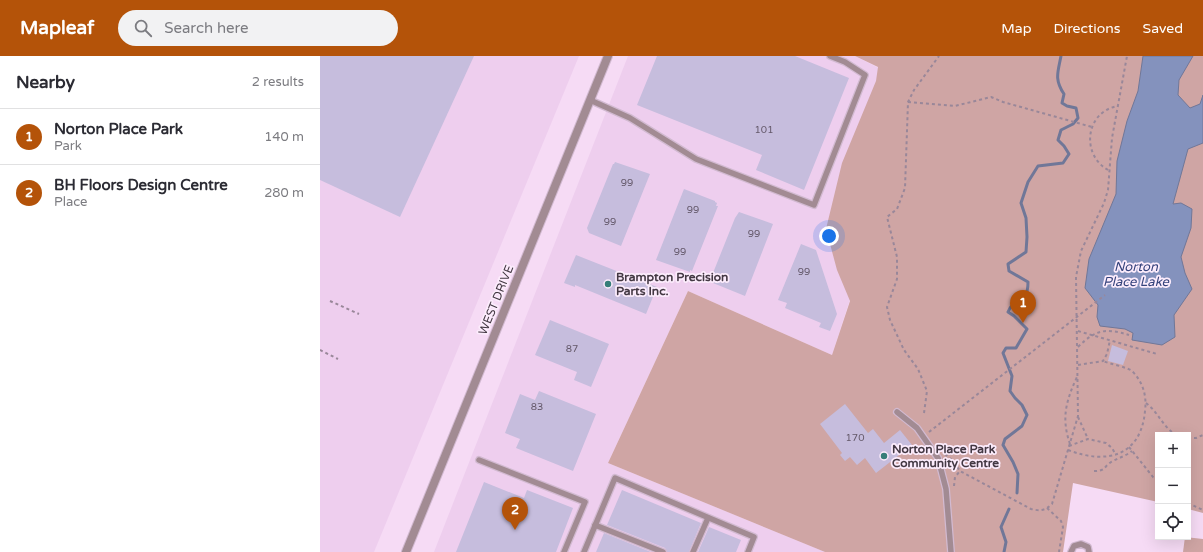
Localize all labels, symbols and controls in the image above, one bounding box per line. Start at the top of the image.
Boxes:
search box [118,10,398,46]
text: Mapleaf [20,17,94,39]
icon: search [132,17,154,39]
text: Search here [164,19,249,37]
text: Map [1001,20,1032,37]
text: Directions [1054,20,1121,37]
text: Saved [1143,20,1183,37]
text: Nearby [16,72,75,93]
text: 2 results [252,74,304,90]
text: Norton Place Park [54,120,183,138]
house number: 101 [755,124,773,136]
text: 1 [25,129,33,145]
text: 140 m [264,129,304,145]
text: Park [54,138,82,154]
text: BH Floors Design Centre [54,176,228,194]
house number: 99 [621,177,633,189]
text: 2 [25,185,33,201]
text: 280 m [264,185,304,201]
text: Place [54,194,87,210]
house number: 99 [687,204,699,216]
house number: 99 [604,216,616,228]
your location [819,226,839,246]
house number: 99 [748,228,760,240]
house number: 99 [674,246,686,258]
water label: Norton Place Lake [1103,259,1170,290]
street label: WEST DRIVE [476,263,517,337]
house number: 99 [798,266,810,278]
place label: Brampton Precision Parts Inc. [616,270,728,298]
marker: Brampton Precision Parts Inc. [603,279,613,289]
pin: 1 [1010,290,1036,323]
house number: 87 [566,343,578,355]
house number: 83 [531,401,543,413]
house number: 170 [846,432,864,444]
map controls [1155,432,1191,540]
button: + [1155,432,1191,468]
place label: Norton Place Park Community Centre [892,442,999,471]
marker: Norton Place Park Community Centre [879,451,889,461]
button: − [1155,468,1191,504]
pin: 2 [502,497,528,530]
button: locate [1155,504,1191,540]

